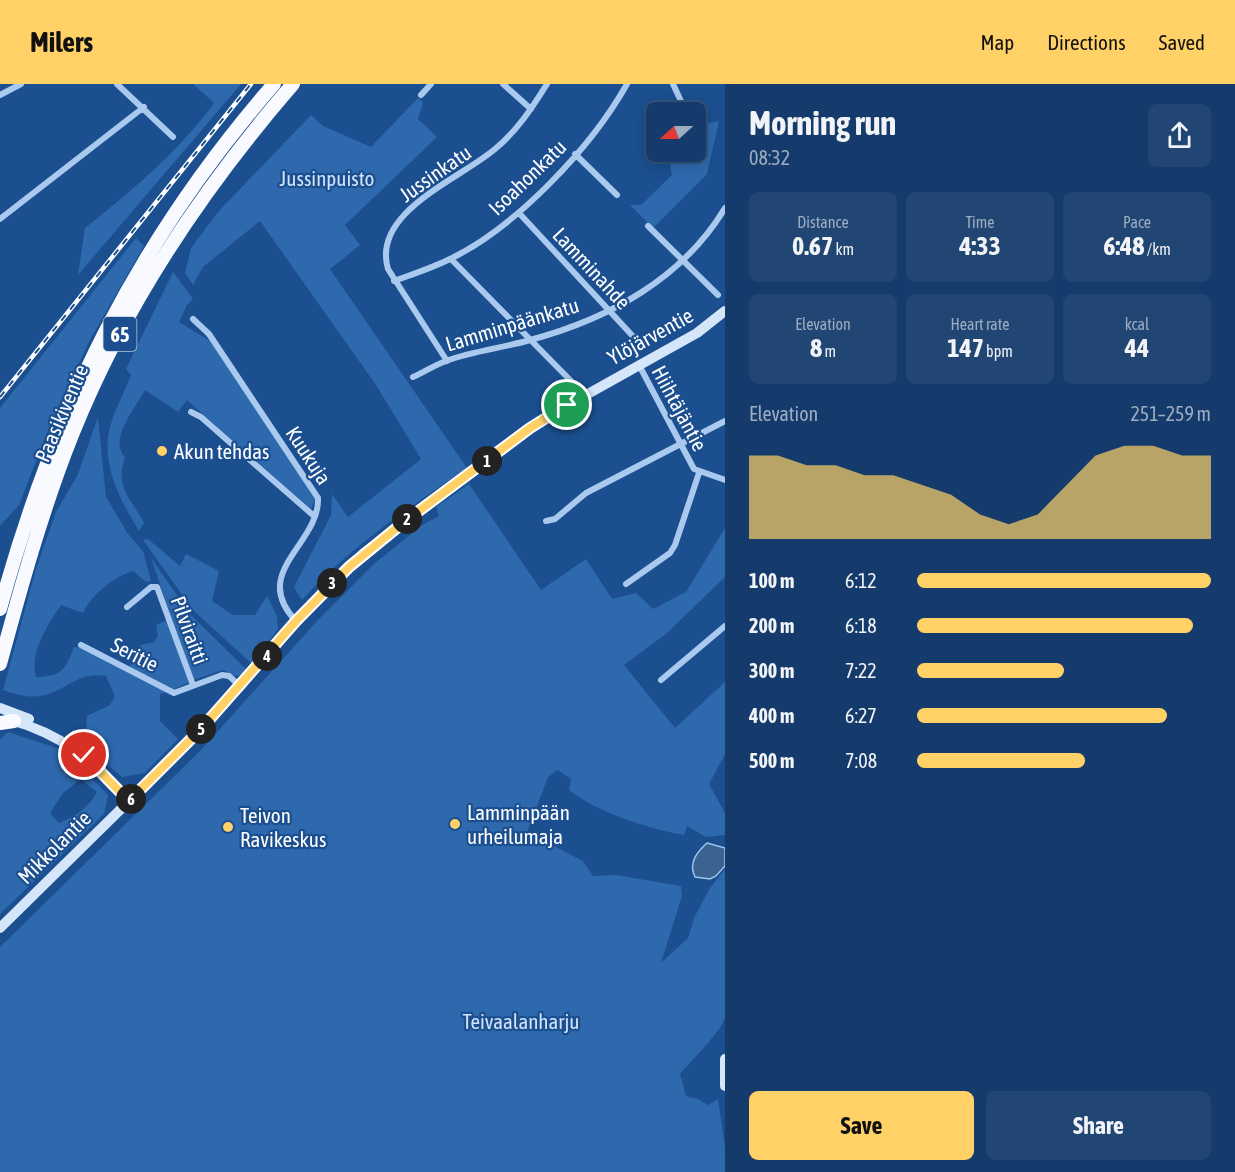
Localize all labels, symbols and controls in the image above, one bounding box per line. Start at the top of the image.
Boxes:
text: Milers [30,26,93,58]
text: Map [980,30,1014,54]
text: Directions [1047,30,1126,54]
text: Saved [1159,30,1205,54]
north arrow [646,102,706,162]
map controls [646,102,706,162]
text: Morning run [749,104,896,142]
button: share [1148,104,1211,167]
street label: Isoahonkatu [483,134,571,220]
street label: Jussinkatu [395,140,475,206]
text: 08:32 [749,146,790,169]
park label: Jussinpuisto [280,166,374,190]
text: Distance [797,213,849,231]
text: Time [965,213,995,231]
text: Pace [1123,213,1151,231]
street label: Lamminahde [548,222,636,314]
text: 0.67 [792,231,833,261]
text: 4:33 [959,231,1001,261]
text: 6:48 [1103,231,1145,261]
text: km [833,240,854,258]
text: /km [1145,240,1171,258]
street label: Lamminpäänkatu [442,292,582,356]
street label: Ylöjärventie [603,303,697,369]
text: Elevation [795,315,851,333]
text: Heart rate [951,315,1009,333]
text: kcal [1125,315,1149,333]
road number: 65 [104,317,136,351]
text: 8 [810,333,822,363]
text: 147 [947,333,984,363]
text: 44 [1125,333,1149,363]
text: m [822,342,836,360]
text: bpm [984,342,1013,360]
street label: Paasikiventie [30,361,92,465]
street label: Hiihtäjäntie [648,361,712,455]
pin [541,379,592,430]
icon: arrive [550,388,583,421]
text: Elevation [749,402,818,425]
text: 251–259 m [1130,402,1211,425]
street label: Kuukuja [281,421,337,489]
place label: Akun tehdas [174,439,269,463]
marker: Akun tehdas [155,444,169,458]
pin: 1 [472,446,502,476]
text: 1 [483,452,491,470]
pin: 2 [392,504,422,534]
text: 2 [403,510,411,528]
pin: 3 [317,568,347,598]
text: 100 m [749,569,794,592]
text: 6:12 [845,569,877,592]
text: 3 [328,574,336,592]
street label: Pilviraitti [167,593,213,667]
text: 200 m [749,614,794,637]
text: 6:18 [845,614,877,637]
street label: Seritie [107,632,163,676]
pin: 4 [252,641,282,671]
text: 4 [263,647,271,665]
text: 300 m [749,659,794,682]
text: 7:22 [845,659,877,682]
text: 400 m [749,704,794,727]
text: 6:27 [845,704,877,727]
pin: 5 [186,714,216,744]
text: 5 [197,720,205,738]
pin [58,729,109,780]
icon: check [67,738,100,771]
text: 500 m [749,749,794,772]
text: 7:08 [845,749,877,772]
pin: 6 [116,784,146,814]
text: 6 [127,790,135,808]
place label: Lamminpään urheilumaja [467,800,570,848]
place label: Teivon Ravikeskus [240,803,326,851]
street label: Mikkolantie [13,806,95,888]
marker: Lamminpään urheilumaja [448,817,462,831]
marker: Teivon Ravikeskus [221,820,235,834]
park label: Teivaalanharju [463,1009,579,1033]
button: Save [749,1091,974,1160]
button: Share [986,1091,1211,1160]

